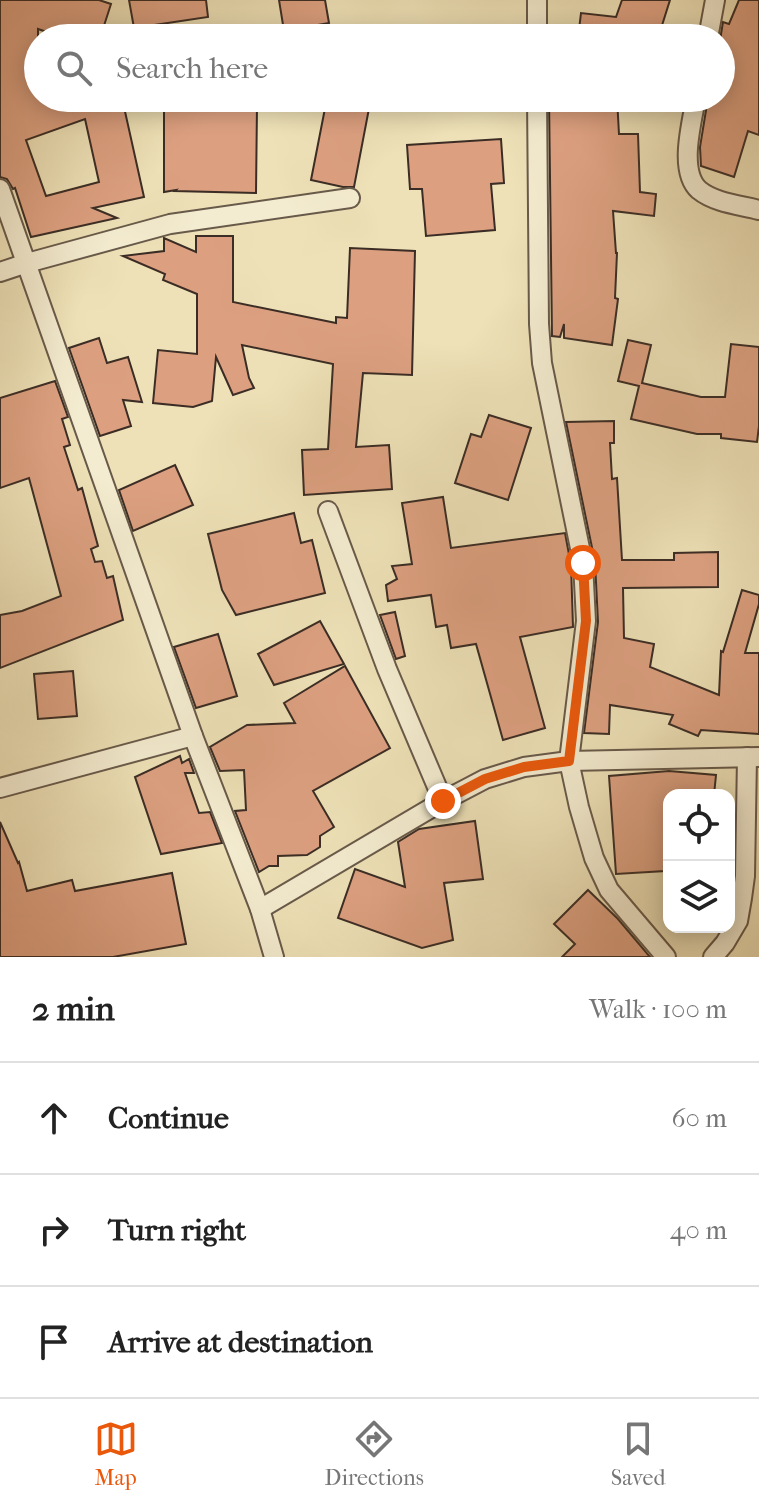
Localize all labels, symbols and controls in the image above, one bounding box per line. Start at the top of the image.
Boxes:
search box [24,24,735,112]
icon: search [52,46,96,90]
text: Search here [116,51,268,86]
route start [565,545,601,581]
route end [425,783,461,819]
map controls [663,789,735,933]
button: locate [663,789,735,861]
button: layers [663,861,735,933]
text: 2 min [32,989,115,1029]
text: Walk · 100 m [589,994,727,1025]
icon: ahead [32,1096,76,1140]
text: Continue [108,1101,229,1136]
text: 60 m [671,1103,727,1134]
icon: right [32,1208,76,1252]
text: Turn right [108,1213,246,1248]
text: 40 m [670,1215,727,1246]
icon: arrive [32,1320,76,1364]
text: Arrive at destination [108,1325,373,1360]
tab: Map [94,1417,138,1491]
tab: Directions [325,1417,424,1491]
tab: Saved [611,1417,665,1491]

